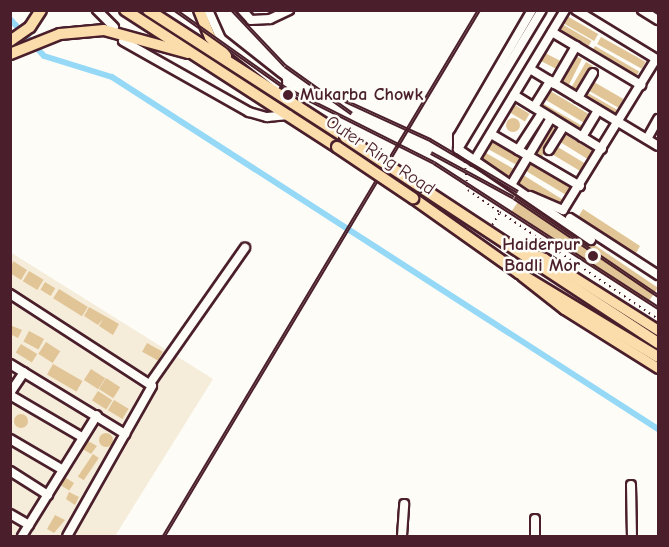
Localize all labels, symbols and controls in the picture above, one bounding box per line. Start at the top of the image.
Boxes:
place label: Mukarba Chowk [300,84,423,106]
marker: Mukarba Chowk [281,88,295,102]
street label: Outer Ring Road [321,112,439,200]
place label: Haiderpur Badli Mor [502,235,580,278]
marker: Haiderpur Badli Mor [584,247,602,265]

